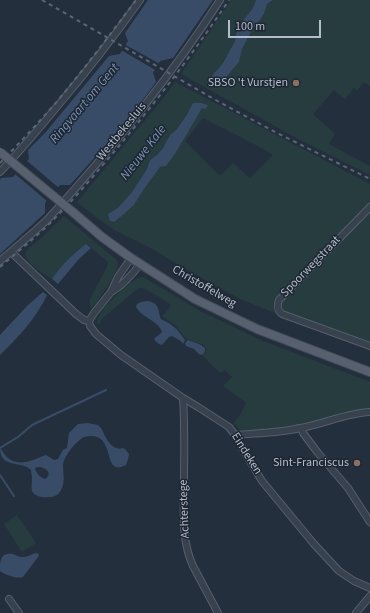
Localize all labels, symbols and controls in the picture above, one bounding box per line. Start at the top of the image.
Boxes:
scale bar [230,12,323,38]
text: 100 m [235,18,265,35]
water label: Ringvaart om Gent [47,61,123,147]
place label: SBSO 't Vurstjen [208,76,288,90]
marker: SBSO 't Vurstjen [291,78,301,88]
street label: Westbekesluis [94,100,150,164]
water label: Nieuwe Kale [118,122,170,184]
street label: Spoorwegstraat [278,233,344,301]
street label: Christoffelweg [169,263,239,311]
street label: Eindeken [228,430,264,478]
place label: Sint-Franciscus [273,456,349,470]
marker: Sint-Franciscus [352,458,362,468]
street label: Achterstege [177,479,193,539]

